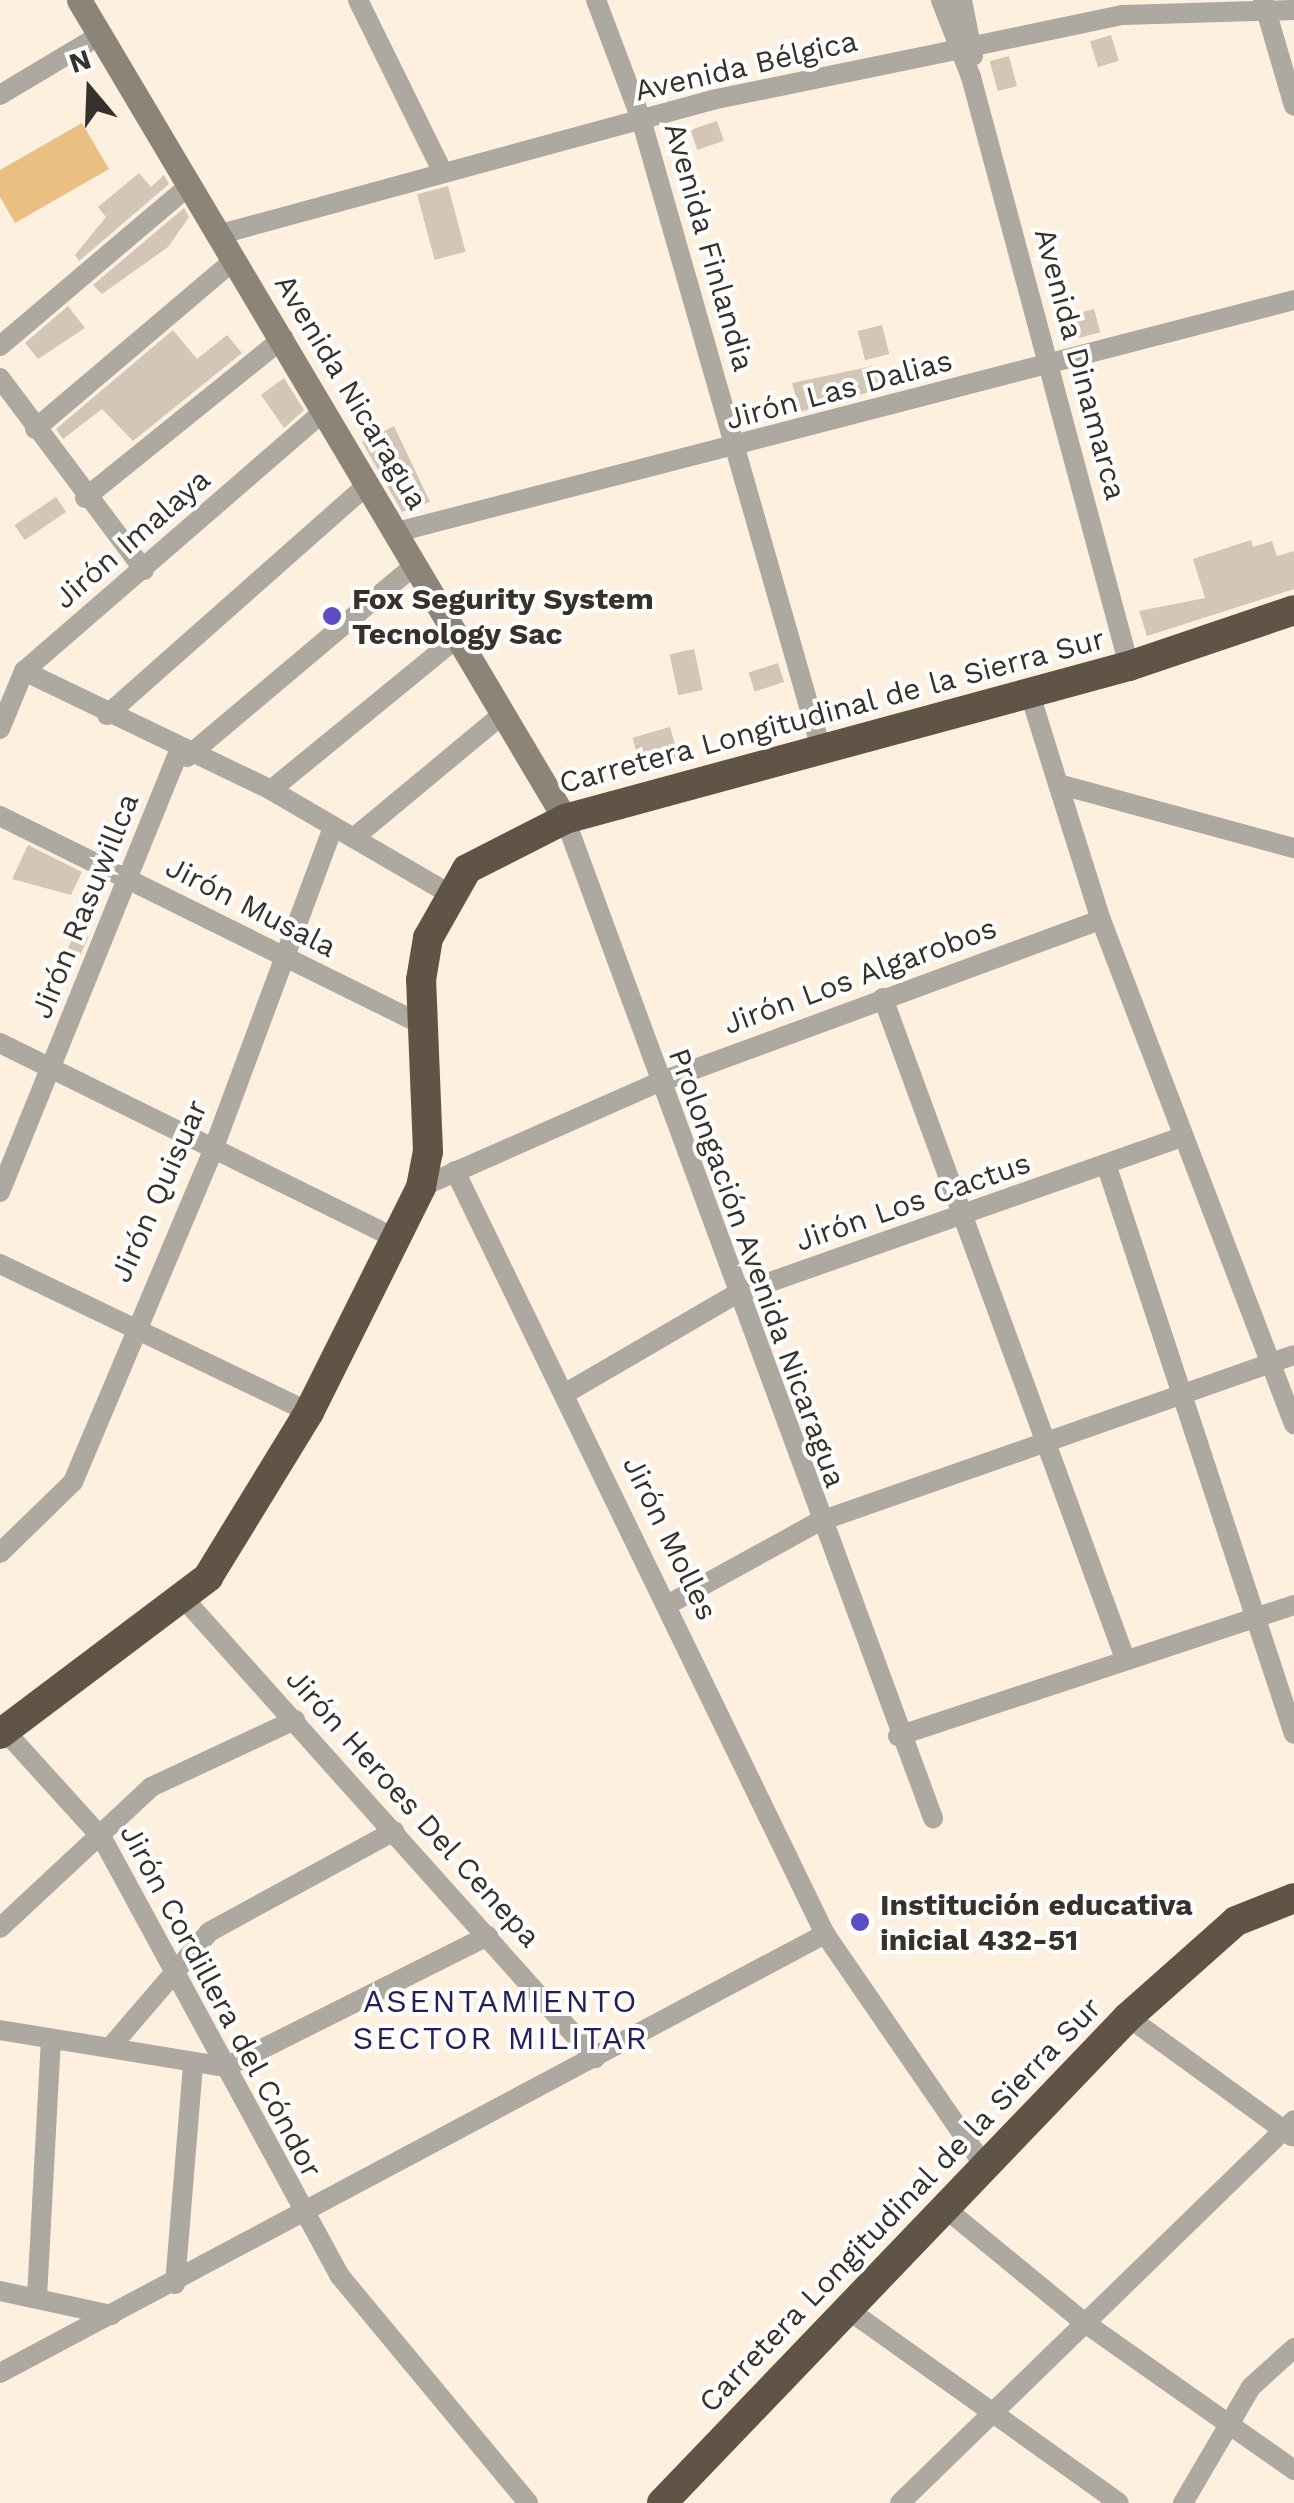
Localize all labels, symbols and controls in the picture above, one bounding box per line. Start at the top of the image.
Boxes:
street label: Avenida Bélgica [631,23,861,109]
north arrow [40,40,140,140]
text: N [65,42,95,80]
street label: Avenida Finlandia [656,118,762,376]
street label: Avenida Dinamarca [1026,224,1134,504]
street label: Avenida Nicaragua [266,268,436,516]
street label: Jirón Las Dalias [722,342,956,438]
street label: Jirón Imalaya [47,461,217,617]
place label: Fox Segurity System Tecnology Sac [352,581,655,652]
marker: Fox Segurity System Tecnology Sac [321,605,343,627]
street label: Carretera Longitudinal de la Sierra Sur [554,620,1110,802]
street label: Jirón Rasuwillca [23,788,147,1024]
street label: Jirón Musala [160,849,342,965]
street label: Jirón Los Algarobos [718,910,1002,1042]
street label: Prolongación Avenida Nicaragua [660,1043,854,1493]
street label: Jirón Quisuar [103,1094,215,1288]
street label: Jirón Los Cactus [791,1145,1035,1259]
street label: Jirón Molles [615,1450,725,1626]
street label: Jirón Heroes Del Cenepa [278,1661,548,1955]
street label: Jirón Cordillera del Cóndor [112,1817,330,2185]
place label: Institución educativa inicial 432-51 [880,1887,1193,1958]
marker: Institución educativa inicial 432-51 [849,1911,871,1933]
district label: ASENTAMIENTO SECTOR MILITAR [353,1983,649,2058]
street label: Carretera Longitudinal de la Sierra Sur [690,1989,1110,2421]

